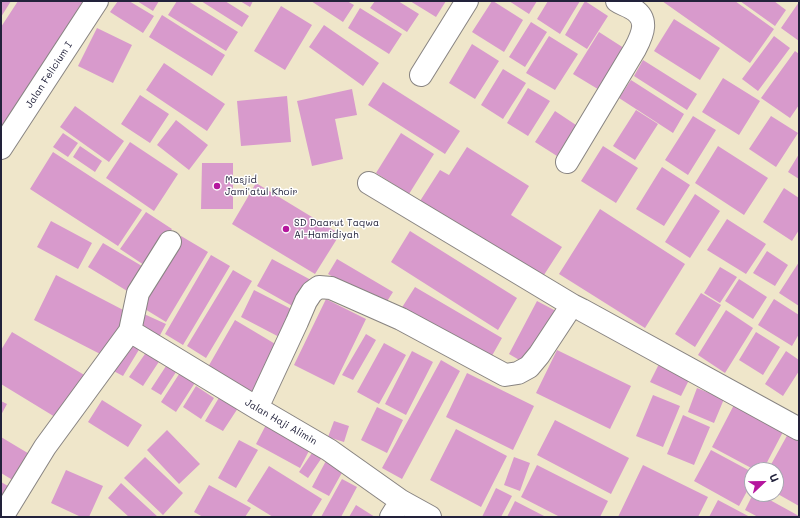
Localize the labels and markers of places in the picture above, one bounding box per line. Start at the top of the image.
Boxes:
place label: Masjid Jami'atul Khoir [225,174,297,198]
marker: Masjid Jami'atul Khoir [212,181,222,191]
place label: SD Daarut Taqwa Al-Hamidiyah [294,217,379,240]
marker: SD Daarut Taqwa Al-Hamidiyah [281,224,291,234]

